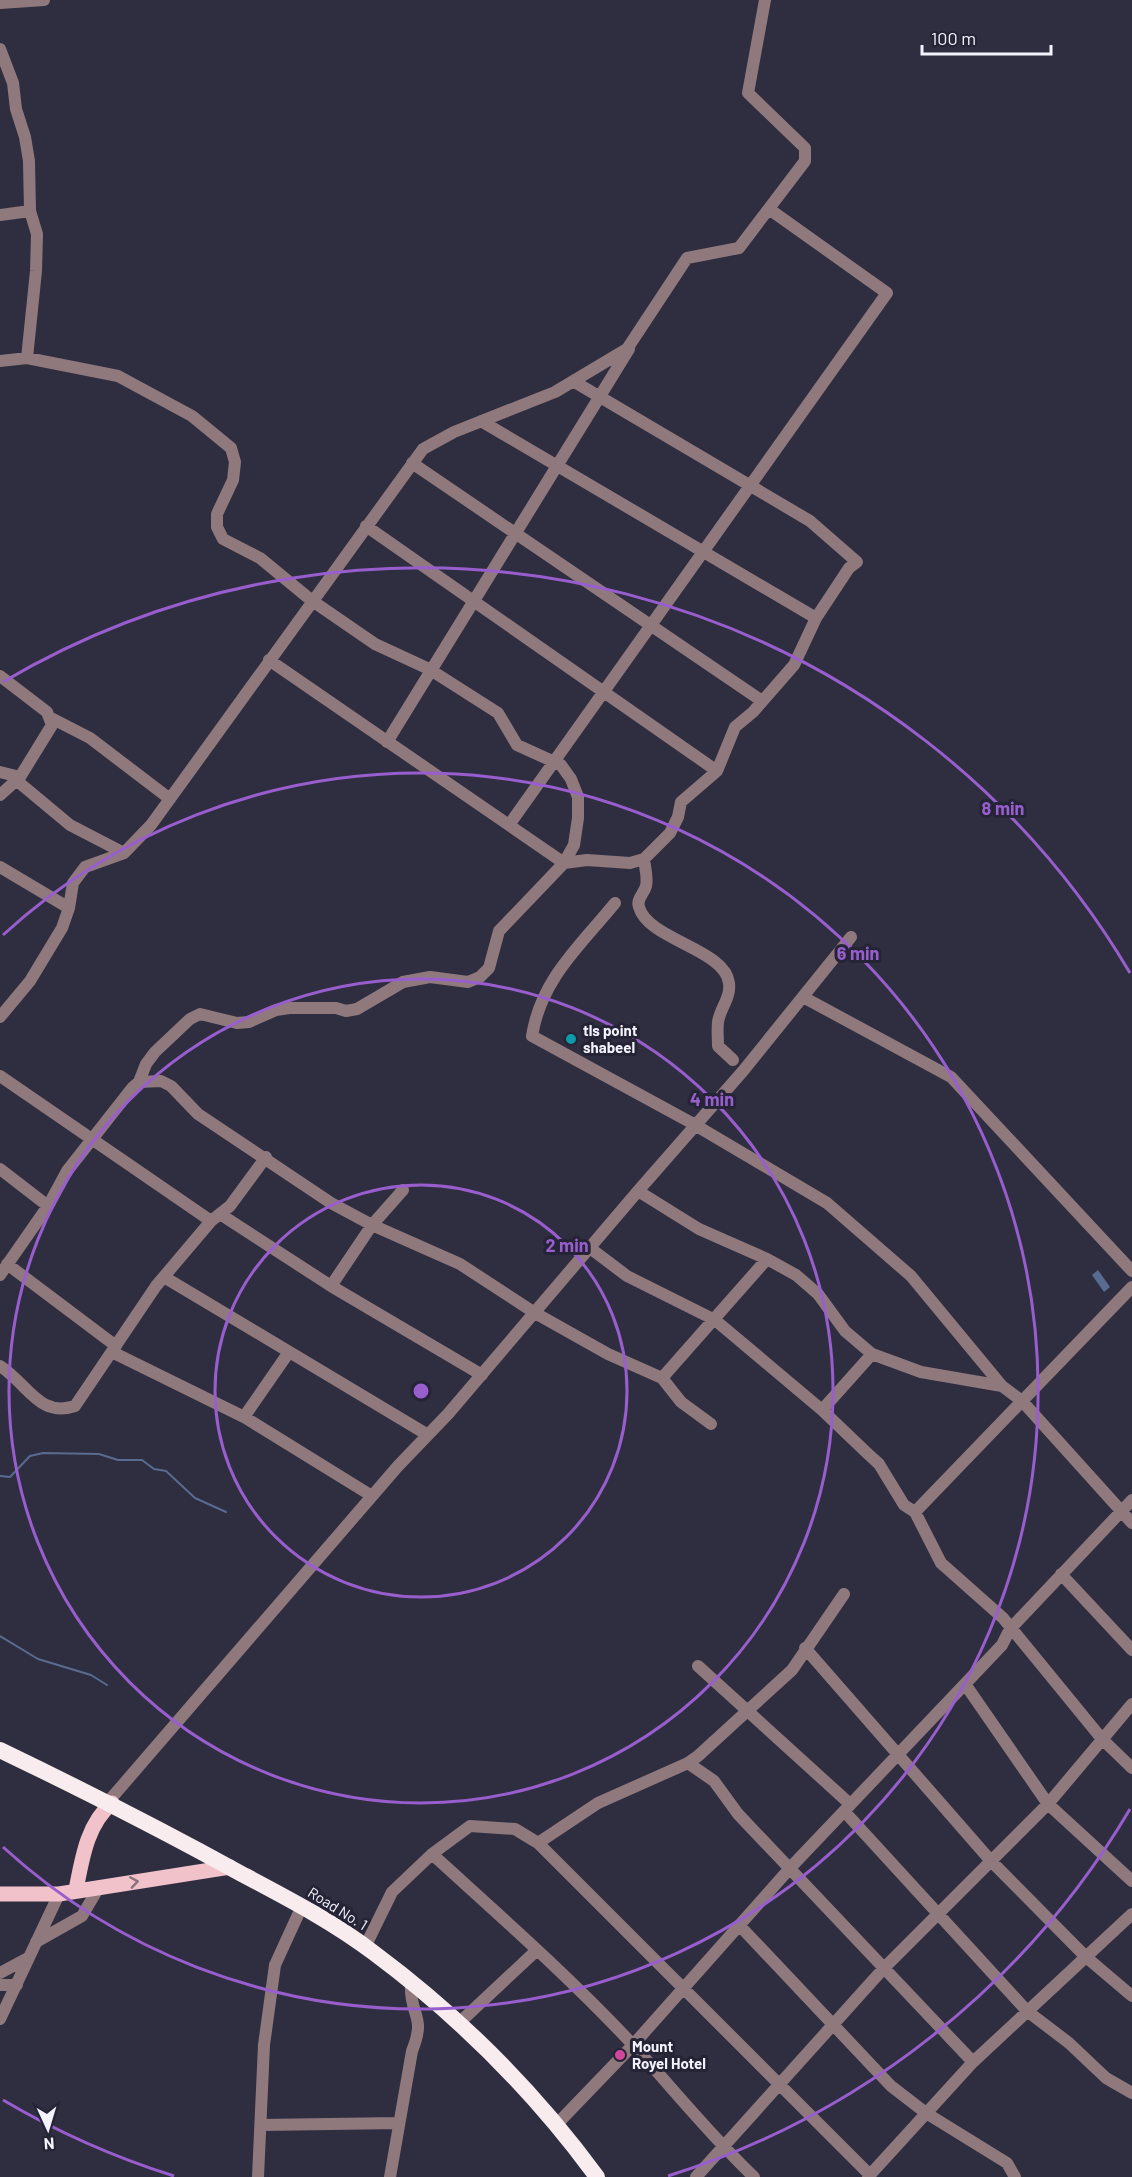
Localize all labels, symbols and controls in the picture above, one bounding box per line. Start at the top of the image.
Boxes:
scale bar [922,18,1051,56]
text: 100 m [931,27,976,49]
text: 8 min [982,797,1024,819]
text: 6 min [837,942,879,964]
place label: tls point shabeel [583,1021,638,1056]
marker: tls point shabeel [564,1032,578,1046]
text: 4 min [690,1088,734,1110]
text: 2 min [545,1234,589,1256]
centre of rings [411,1381,431,1401]
one-way arrow [129,1876,138,1888]
street label: Road No. 1 [305,1883,371,1933]
place label: Mount Royel Hotel [632,2037,706,2072]
marker: Mount Royel Hotel [613,2048,627,2062]
north arrow [18,2099,78,2159]
text: N [43,2135,55,2154]

